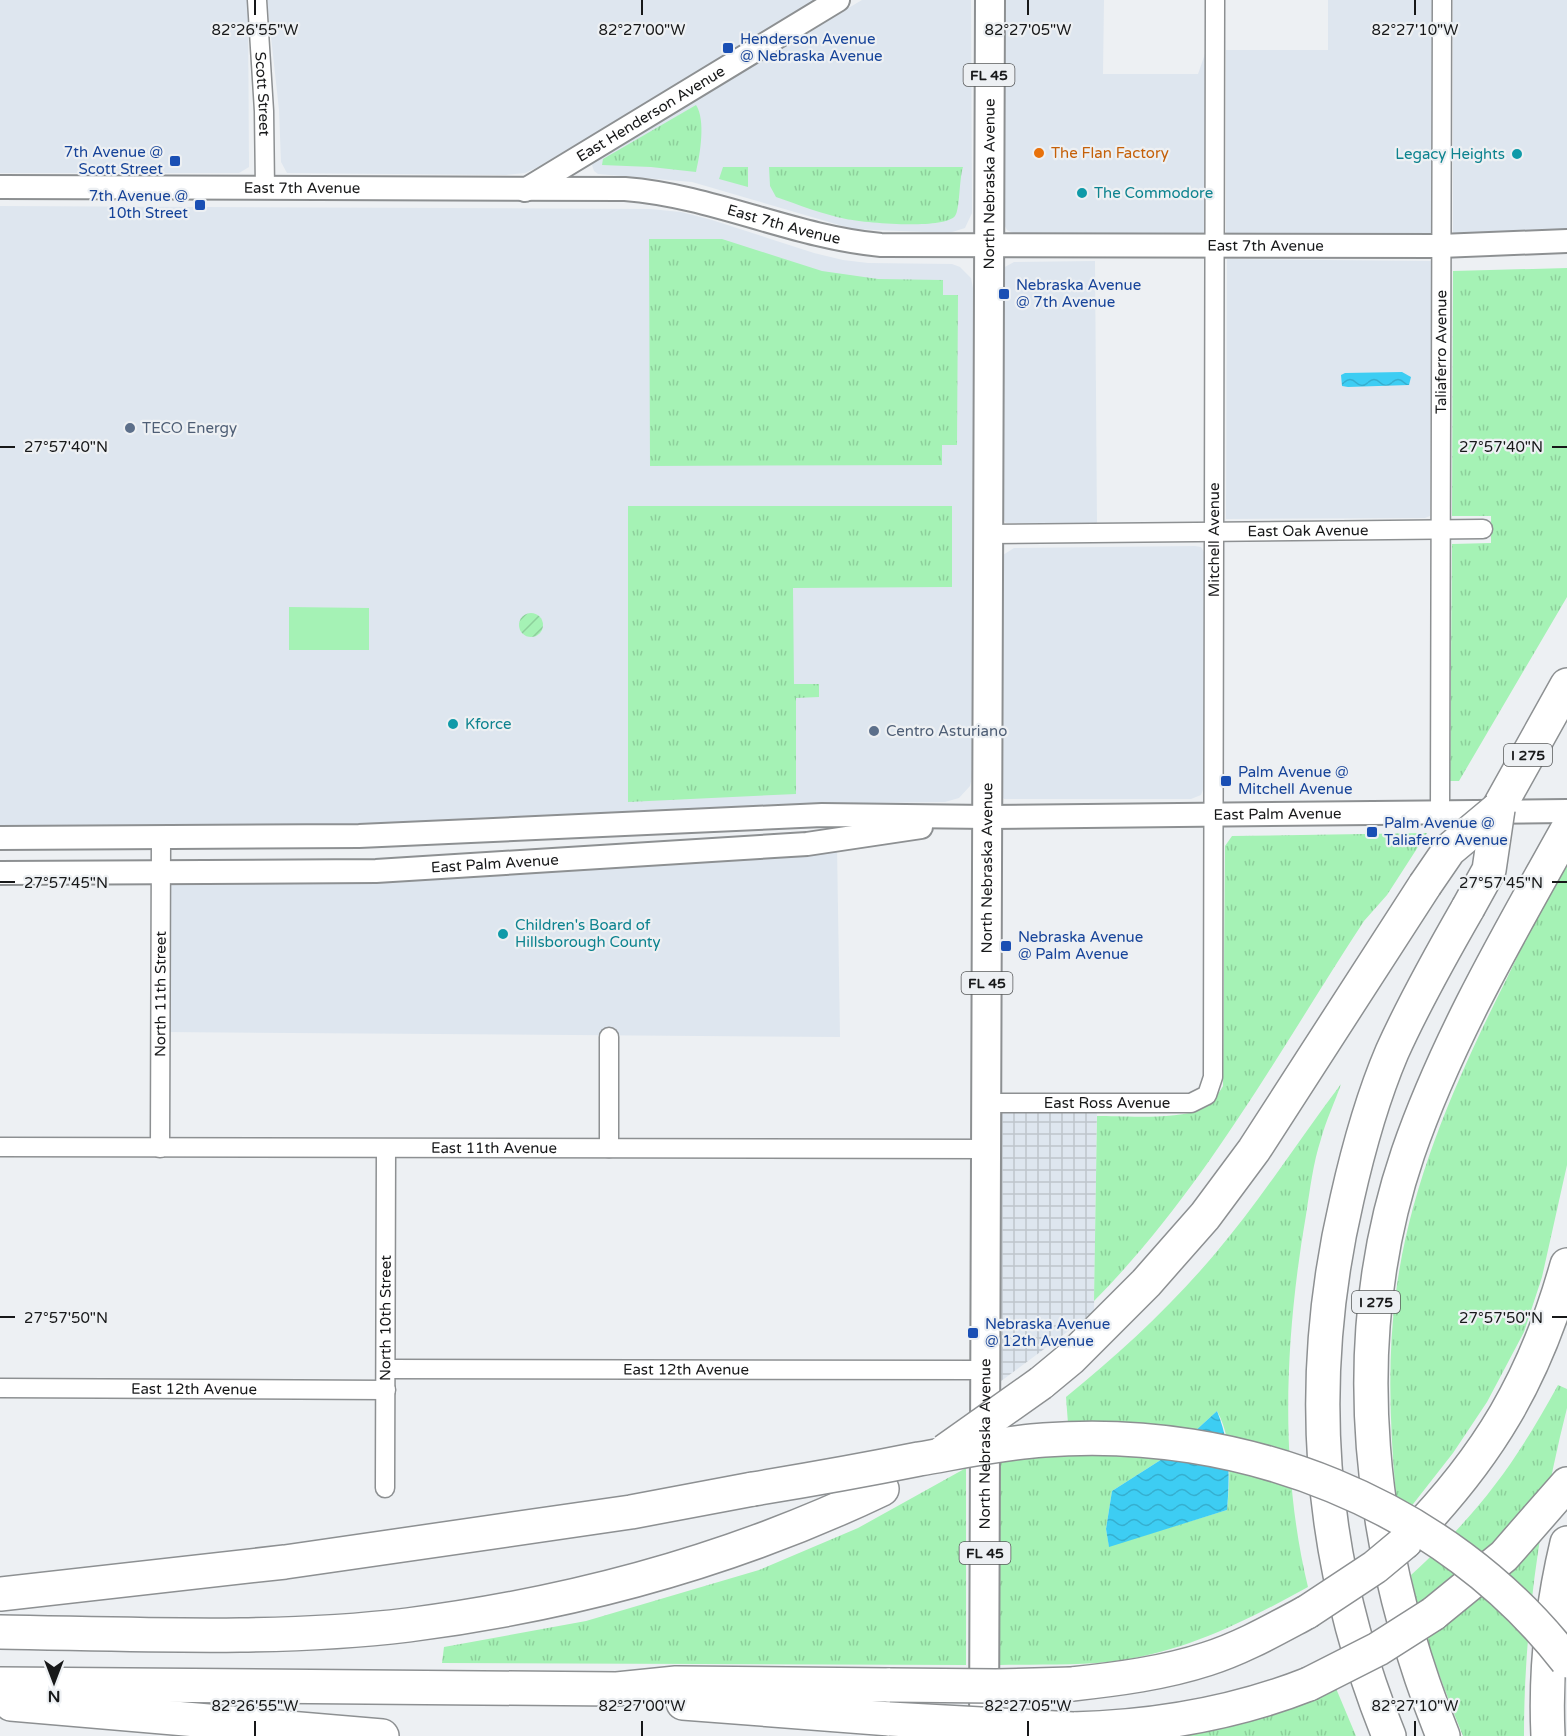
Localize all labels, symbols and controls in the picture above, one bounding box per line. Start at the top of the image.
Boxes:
text: 82°26'55"W [212,21,298,39]
text: 82°27'00"W [599,21,685,39]
text: 82°27'05"W [985,21,1071,39]
text: 82°27'10"W [1372,21,1458,39]
place label: Henderson Avenue @ Nebraska Avenue [740,30,883,65]
marker: Henderson Avenue @ Nebraska Avenue [721,41,735,55]
street label: Scott Street [251,51,273,136]
street label: East Henderson Avenue [573,62,728,166]
road number: FL 45 [964,64,1014,86]
street label: North Nebraska Avenue [980,99,999,269]
place label: 7th Avenue @ Scott Street [64,143,163,178]
place label: The Flan Factory [1051,144,1169,162]
place label: Legacy Heights [1395,145,1505,163]
marker: The Flan Factory [1032,146,1046,160]
marker: Legacy Heights [1510,147,1524,161]
marker: 7th Avenue @ Scott Street [168,154,182,168]
street label: East 7th Avenue [244,179,360,197]
place label: The Commodore [1094,184,1213,202]
marker: The Commodore [1075,186,1089,200]
place label: 7th Avenue @ 10th Street [89,187,188,222]
marker: 7th Avenue @ 10th Street [193,198,207,212]
street label: East 7th Avenue [725,201,842,248]
street label: East 7th Avenue [1207,237,1324,255]
place label: Nebraska Avenue @ 7th Avenue [1016,276,1141,311]
marker: Nebraska Avenue @ 7th Avenue [997,287,1011,301]
street label: Taliaferro Avenue [1432,290,1450,414]
place label: TECO Energy [142,419,237,437]
marker: TECO Energy [123,421,137,435]
text: 27°57'40"N [24,438,108,456]
text: 27°57'40"N [1459,438,1543,456]
street label: Mitchell Avenue [1205,483,1223,597]
street label: East Oak Avenue [1247,521,1369,540]
place label: Kforce [465,715,511,733]
marker: Kforce [446,717,460,731]
place label: Centro Asturiano [886,722,1007,740]
marker: Centro Asturiano [867,724,881,738]
road number: I 275 [1504,744,1552,766]
place label: Palm Avenue @ Mitchell Avenue [1238,763,1352,798]
marker: Palm Avenue @ Mitchell Avenue [1219,774,1233,788]
street label: North Nebraska Avenue [978,783,996,953]
street label: East Palm Avenue [1213,804,1342,824]
place label: Palm Avenue @ Taliaferro Avenue [1384,814,1508,849]
marker: Palm Avenue @ Taliaferro Avenue [1365,825,1379,839]
street label: East Palm Avenue [430,851,559,877]
text: 27°57'45"N [24,874,108,892]
text: 27°57'45"N [1459,874,1543,892]
place label: Children's Board of Hillsborough County [515,916,661,951]
marker: Children's Board of Hillsborough County [496,927,510,941]
place label: Nebraska Avenue @ Palm Avenue [1018,928,1143,963]
street label: North 11th Street [151,931,170,1057]
marker: Nebraska Avenue @ Palm Avenue [999,939,1013,953]
road number: FL 45 [962,972,1012,994]
street label: East Ross Avenue [1044,1094,1170,1112]
street label: East 11th Avenue [431,1139,557,1157]
street label: North 10th Street [376,1255,395,1381]
road number: I 275 [1352,1291,1400,1313]
text: 27°57'50"N [24,1309,108,1327]
text: 27°57'50"N [1459,1309,1543,1327]
place label: Nebraska Avenue @ 12th Avenue [985,1315,1110,1350]
marker: Nebraska Avenue @ 12th Avenue [966,1326,980,1340]
street label: North Nebraska Avenue [976,1359,994,1529]
street label: East 12th Avenue [623,1360,749,1379]
street label: East 12th Avenue [131,1380,257,1398]
road number: FL 45 [960,1542,1010,1564]
north arrow [24,1652,84,1712]
text: N [48,1686,60,1706]
text: 82°26'55"W [212,1697,298,1715]
text: 82°27'00"W [599,1697,685,1715]
text: 82°27'05"W [985,1697,1071,1715]
text: 82°27'10"W [1372,1697,1458,1715]

